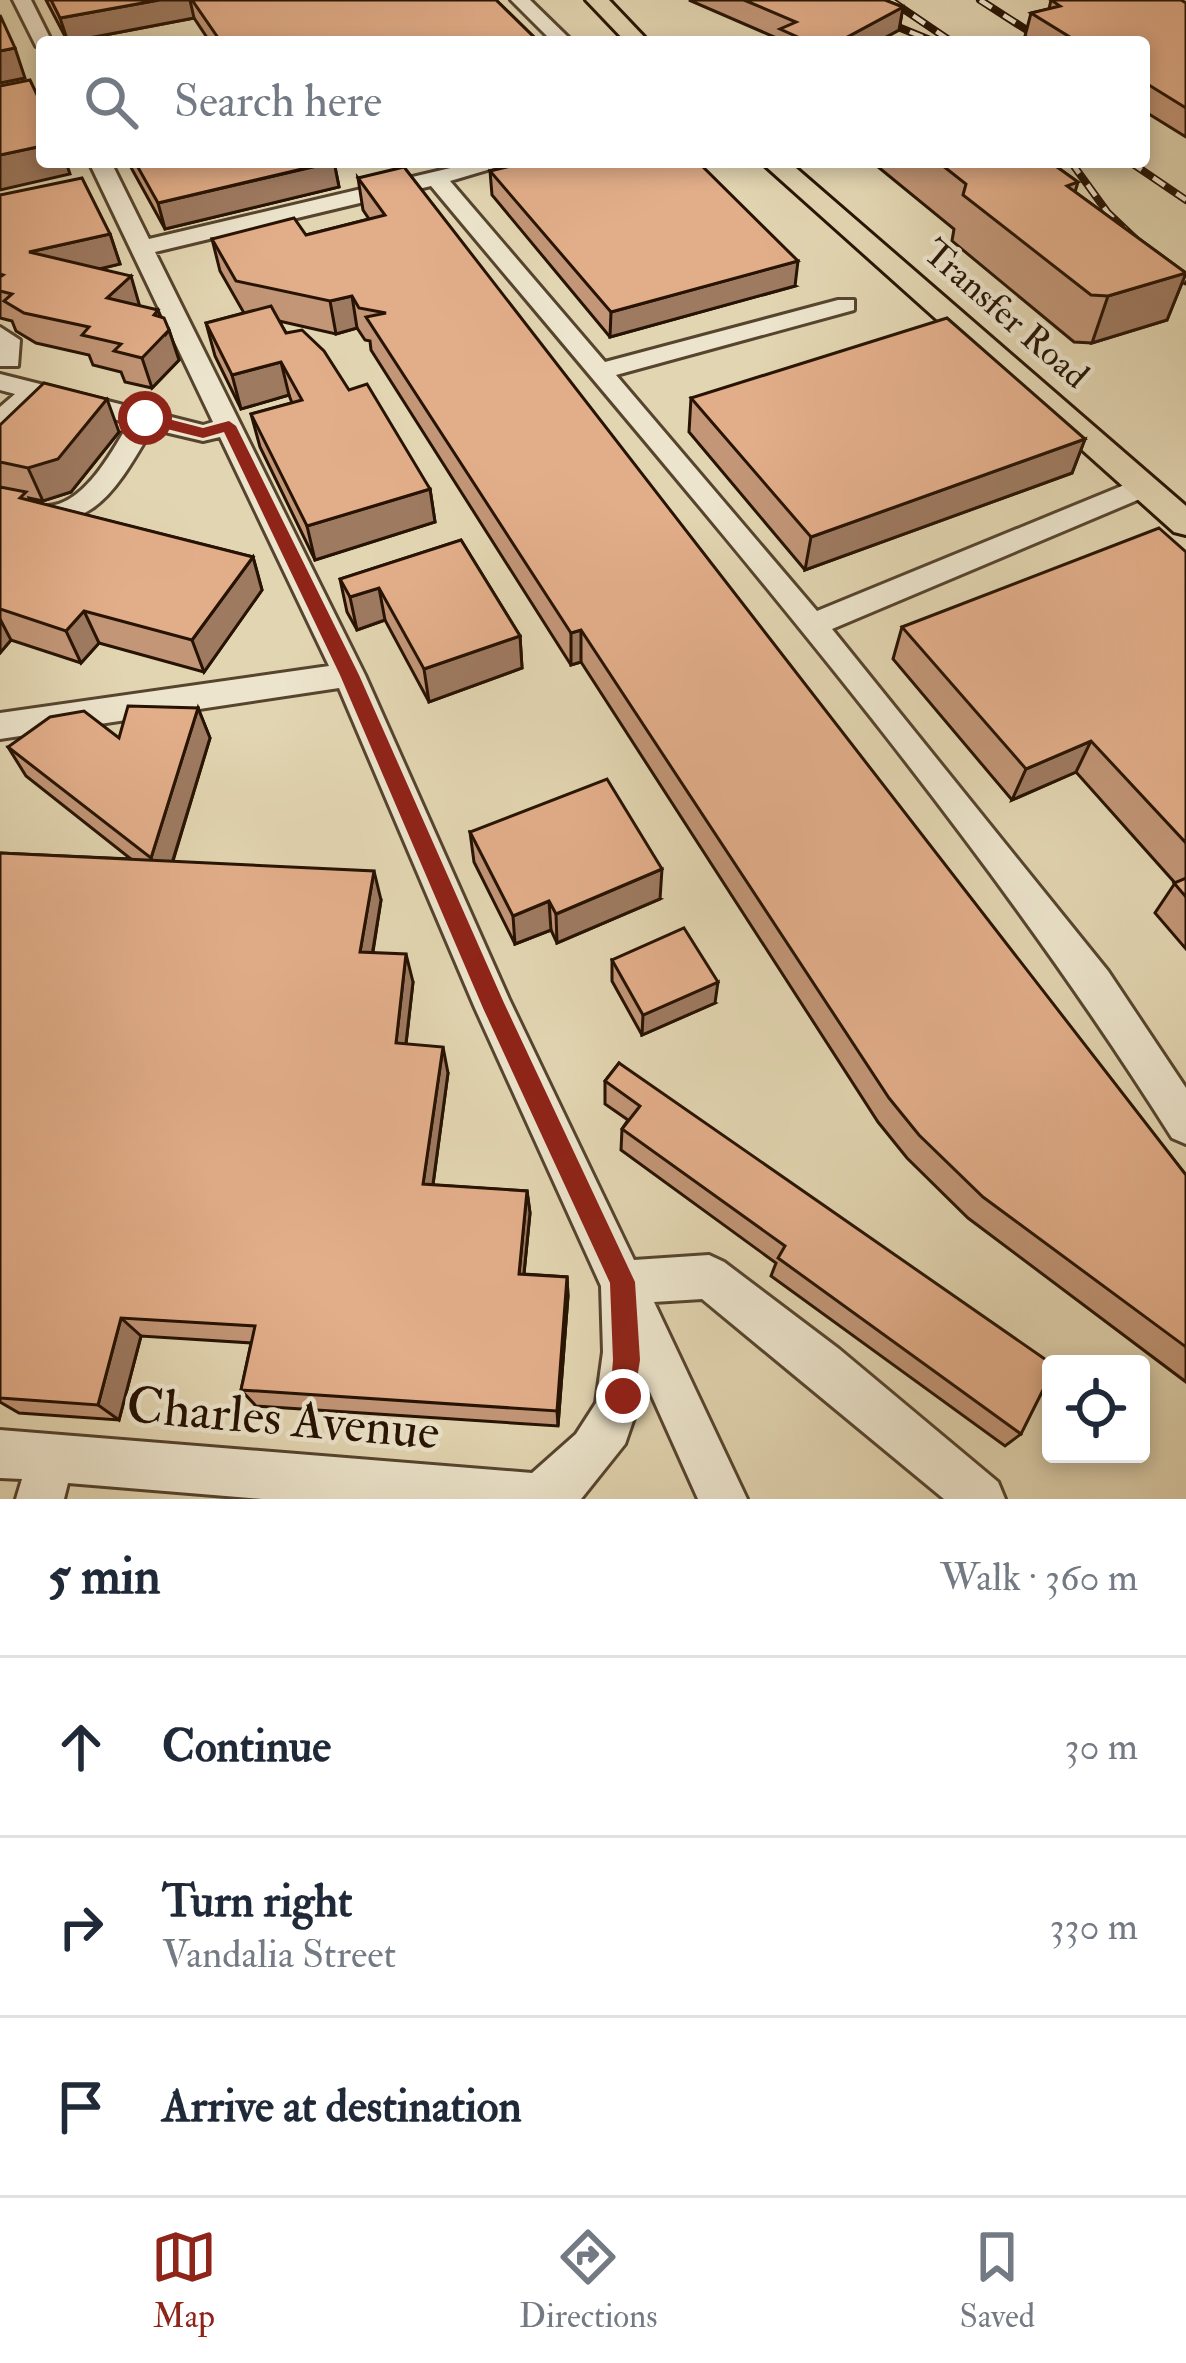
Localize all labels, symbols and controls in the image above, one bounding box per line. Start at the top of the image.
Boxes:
search box [36,36,1150,168]
icon: search [78,69,144,135]
text: Search here [174,74,382,130]
street label: Transfer Road [914,230,1098,398]
route start [118,391,172,445]
map controls [1042,1355,1150,1463]
button: locate [1042,1355,1150,1463]
route end [596,1369,650,1423]
street label: Charles Avenue [124,1373,442,1465]
text: 5 min [48,1545,161,1609]
text: Walk · 360 m [940,1553,1138,1602]
icon: ahead [48,1714,114,1780]
text: Continue [162,1719,331,1775]
text: 30 m [1065,1722,1138,1771]
text: Turn right [162,1874,352,1930]
icon: right [48,1894,114,1960]
text: 330 m [1050,1902,1138,1951]
text: Vandalia Street [162,1930,396,1979]
icon: arrive [48,2074,114,2140]
text: Arrive at destination [162,2079,522,2135]
tab: Map [151,2224,217,2337]
tab: Directions [519,2224,658,2337]
tab: Saved [960,2224,1035,2337]

